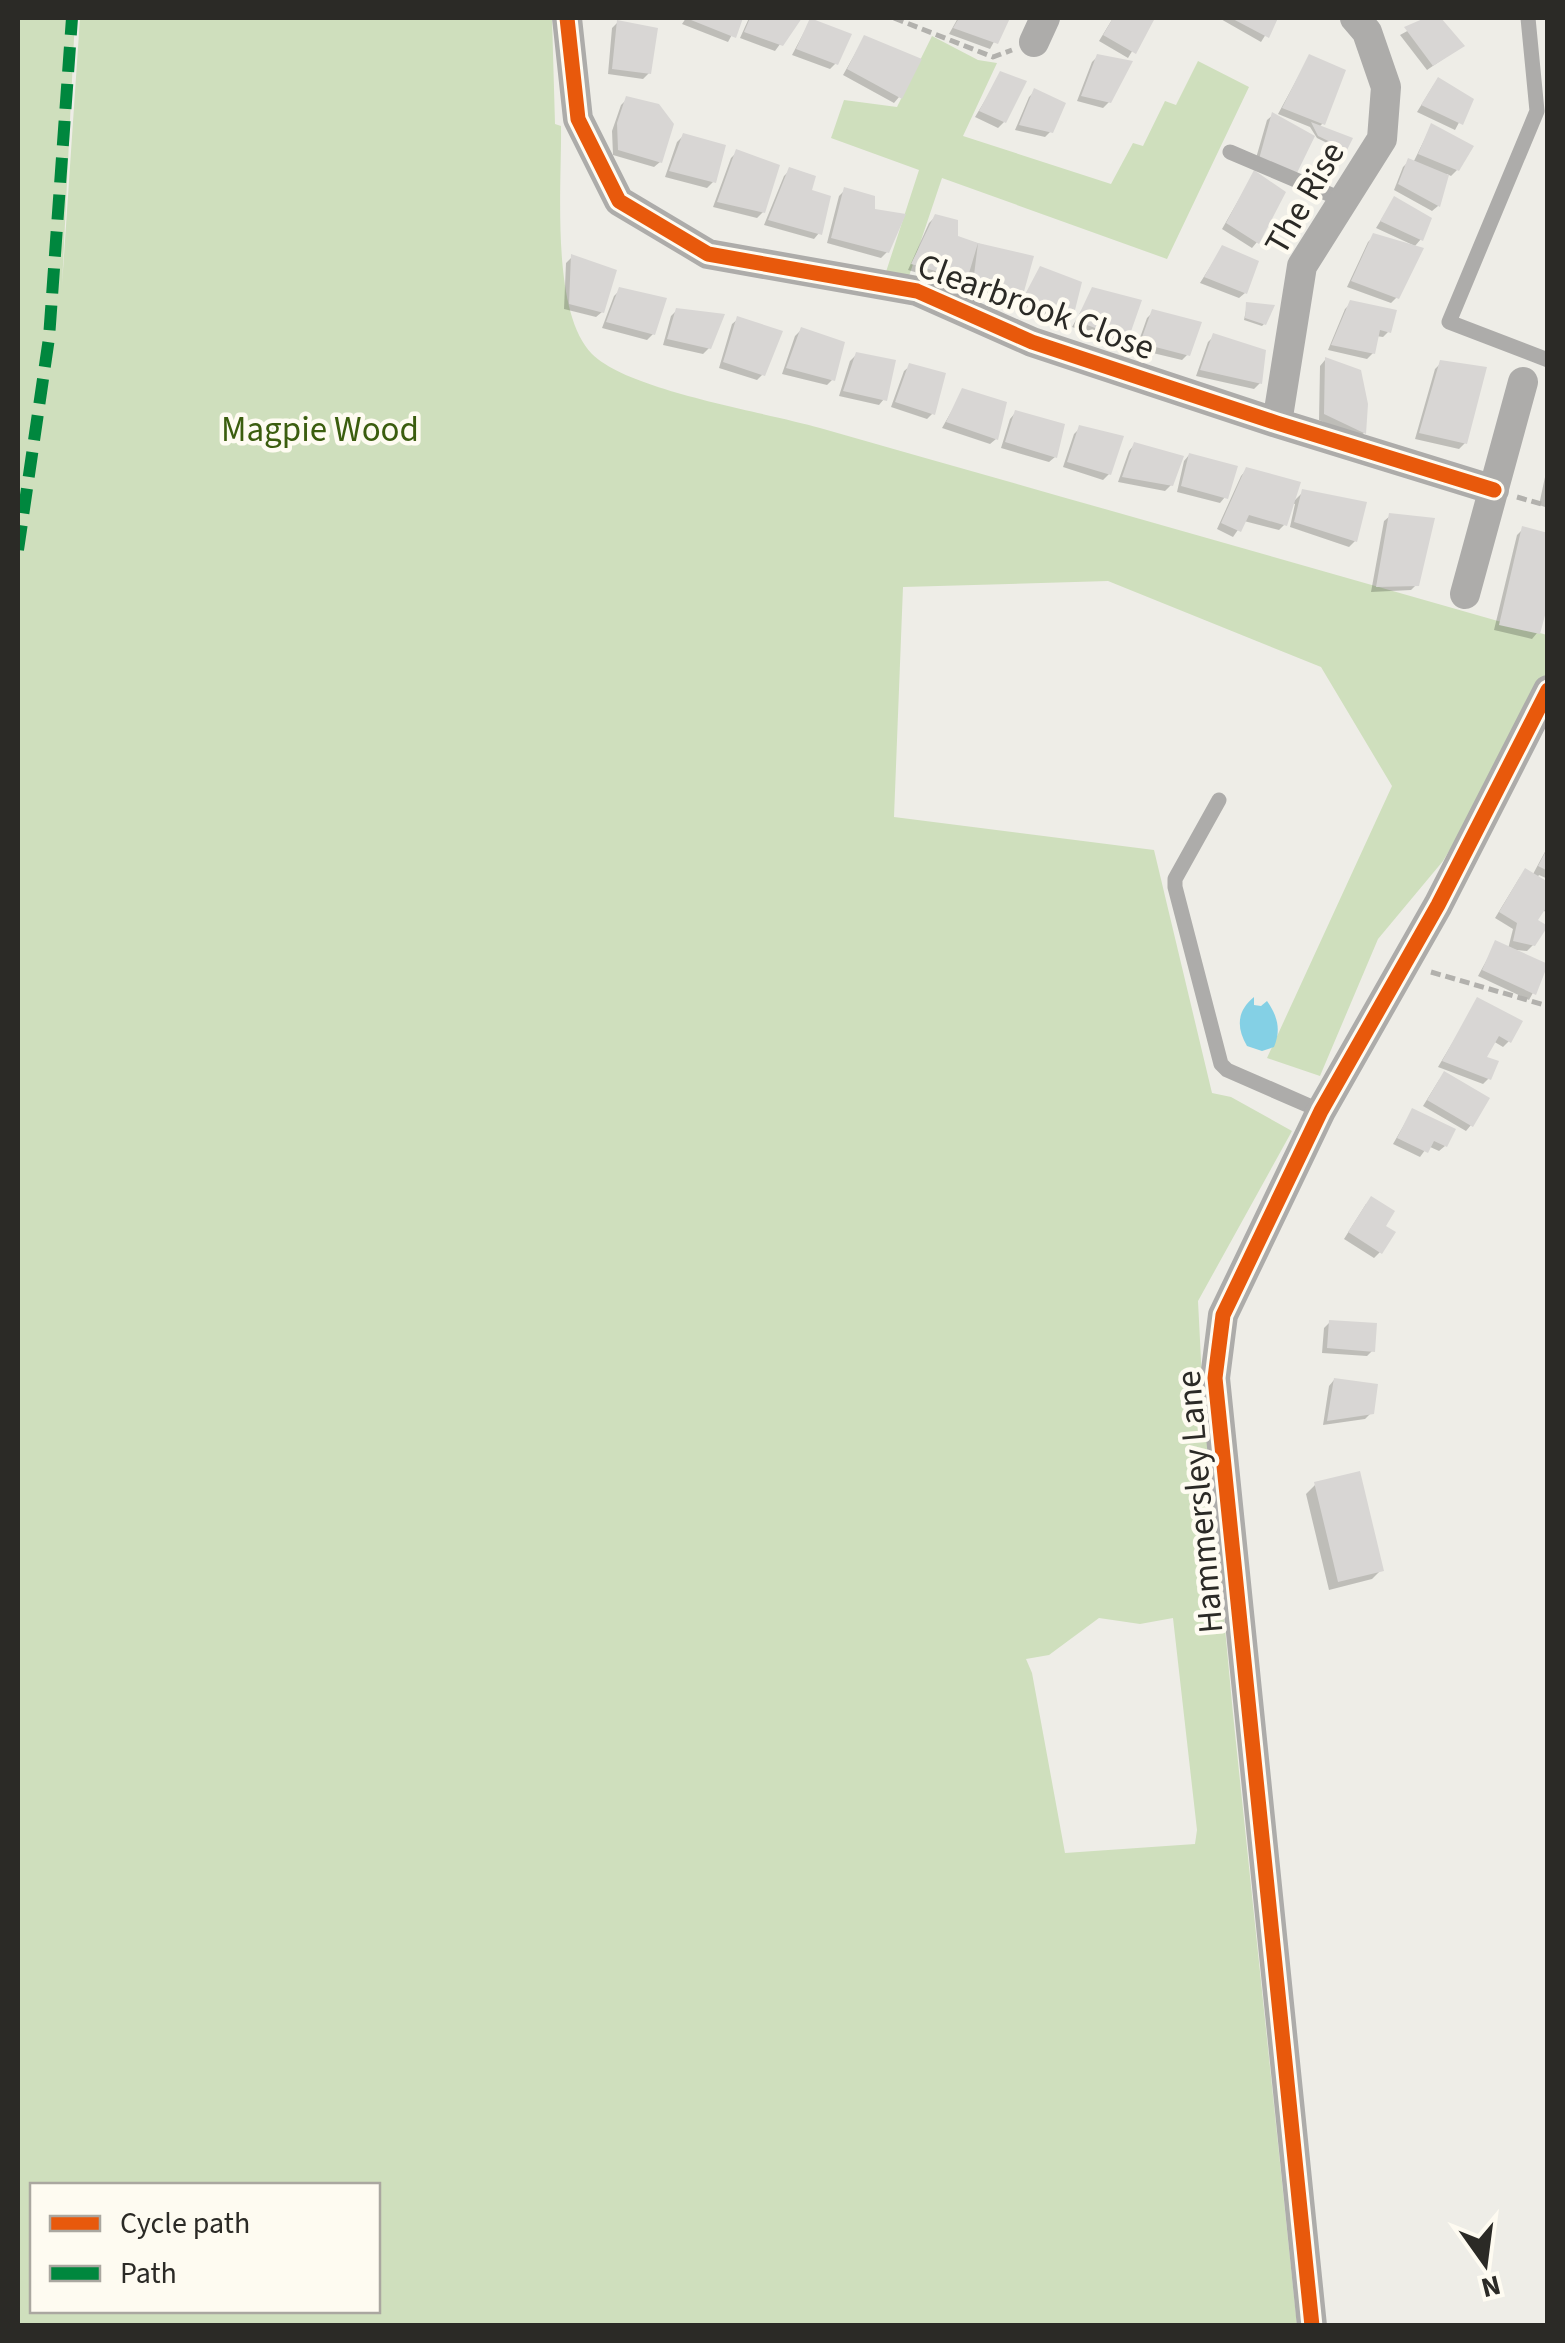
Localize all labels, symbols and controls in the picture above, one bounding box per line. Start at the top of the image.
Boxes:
street label: The Rise [1253,132,1357,264]
street label: Clearbrook Close [911,241,1161,373]
park label: Magpie Wood [221,405,419,455]
street label: Hammersley Lane [1164,1369,1236,1635]
legend [30,2183,380,2313]
text: Cycle path [120,2202,250,2245]
north arrow [1435,2213,1535,2313]
text: Path [120,2252,177,2295]
text: N [1477,2265,1505,2308]

